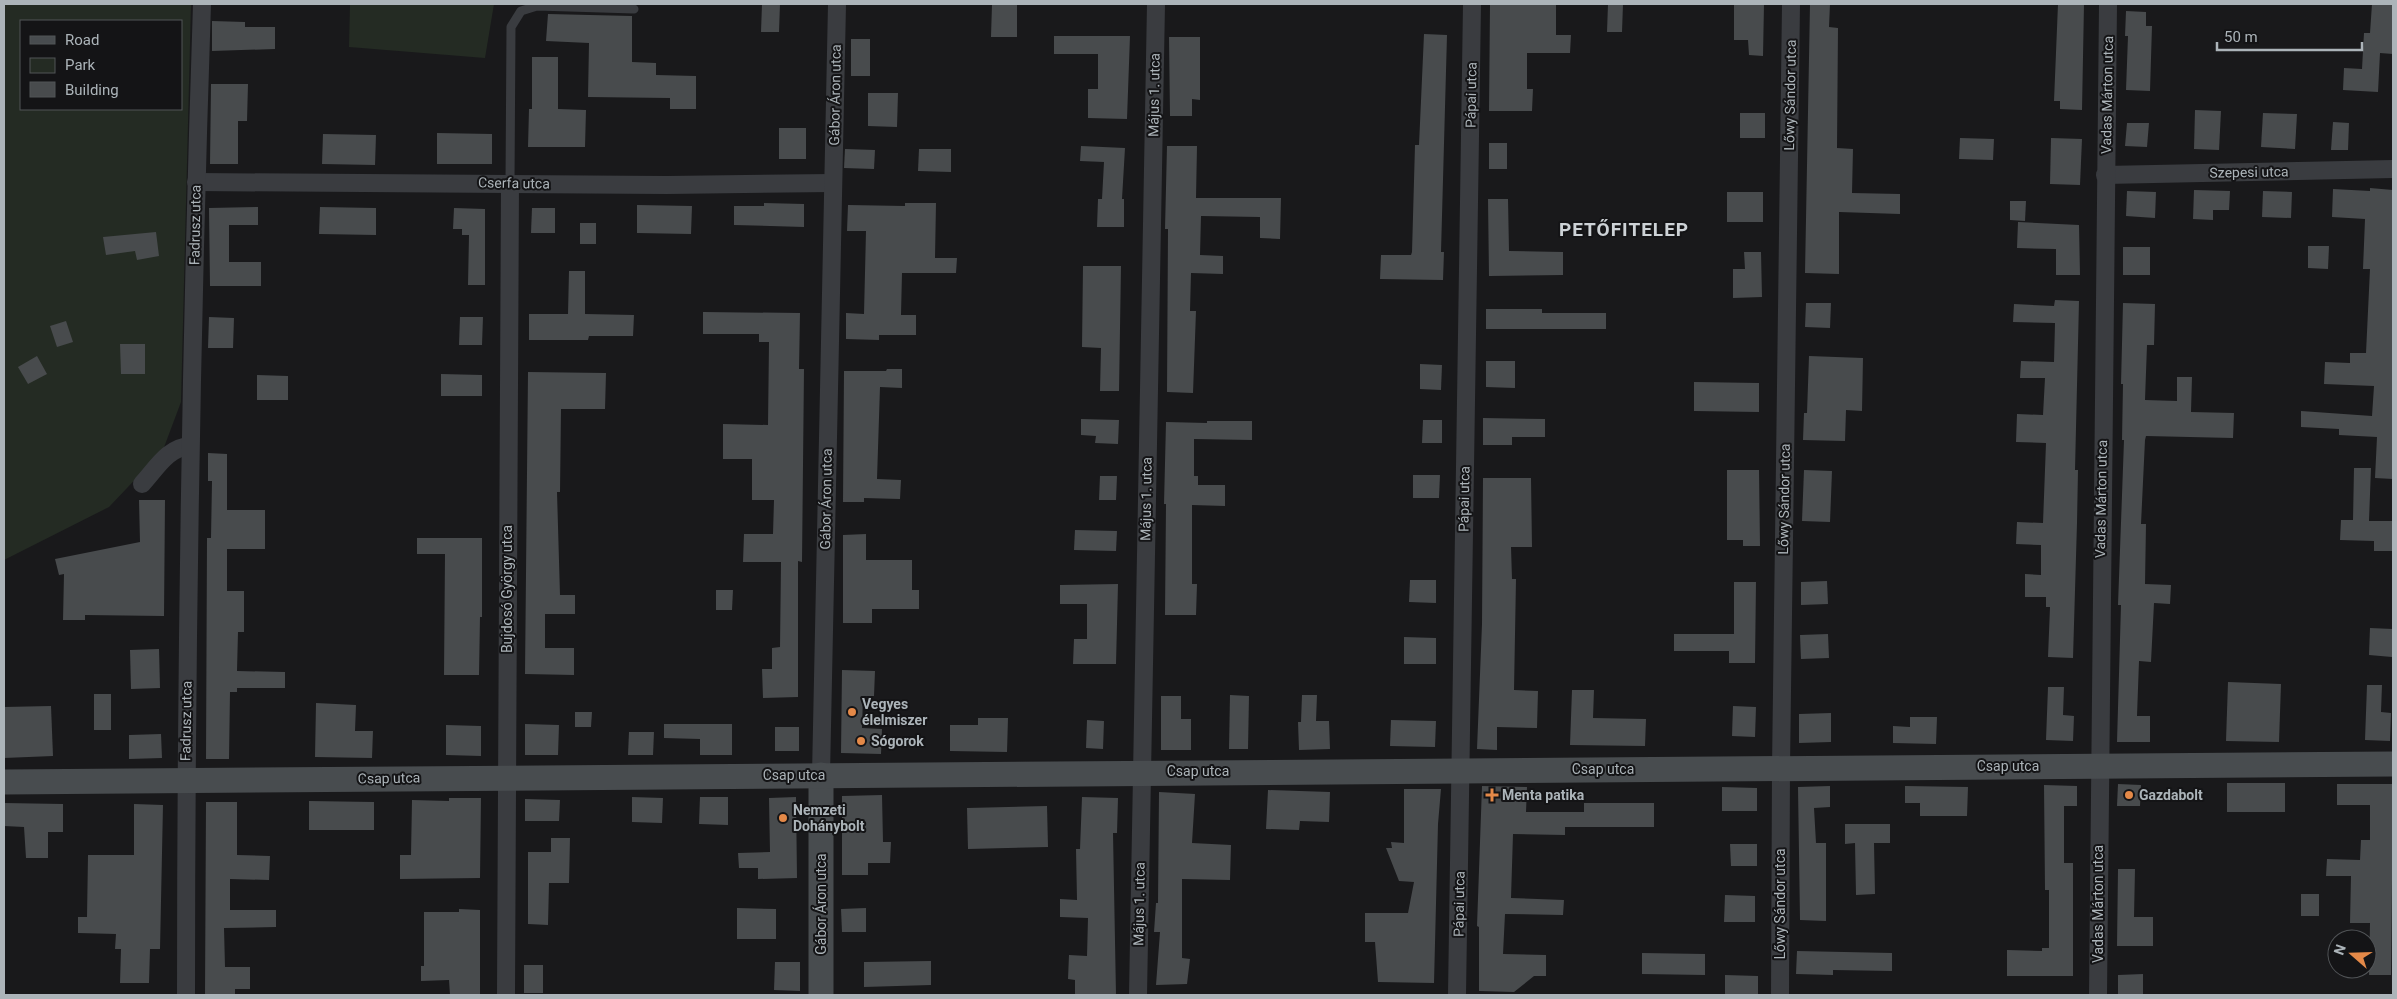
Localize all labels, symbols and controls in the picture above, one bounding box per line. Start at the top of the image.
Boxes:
legend [20,20,182,110]
scale bar [2217,20,2362,52]
text: 50 m [2224,28,2258,46]
text: Road [65,31,99,49]
street label: Vadas Márton utca [2098,36,2116,154]
street label: Lőwy Sándor utca [1781,39,1799,151]
street label: Gábor Áron utca [825,44,844,146]
street label: Május 1. utca [1145,53,1163,137]
text: Park [65,56,96,74]
street label: Pápai utca [1462,62,1480,128]
text: Building [65,81,119,99]
street label: Szepesi utca [2209,163,2289,181]
street label: Cserfa utca [478,174,550,192]
street label: Fadrusz utca [186,185,204,265]
district label: PETŐFITELEP [1559,218,1689,241]
street label: Vadas Márton utca [2092,440,2110,558]
street label: Lőwy Sándor utca [1775,443,1793,555]
street label: Gábor Áron utca [816,448,835,550]
street label: Május 1. utca [1137,457,1155,541]
street label: Pápai utca [1455,466,1473,532]
street label: Bujdosó György utca [499,525,515,653]
street label: Fadrusz utca [177,681,195,761]
place label: Vegyes élelmiszer [862,696,927,728]
marker: Vegyes élelmiszer [846,706,858,718]
place label: Sógorok [871,733,924,749]
marker: Sógorok [855,735,867,747]
street label: Csap utca [1977,758,2039,774]
street label: Csap utca [1572,761,1634,777]
street label: Csap utca [1167,763,1229,779]
street label: Csap utca [763,767,825,783]
street label: Csap utca [358,769,420,787]
place label: Menta patika [1502,787,1585,803]
place label: Gazdabolt [2139,787,2203,803]
marker: Menta patika [1486,789,1498,801]
marker: Gazdabolt [2123,789,2135,801]
place label: Nemzeti Dohánybolt [793,802,865,834]
marker: Nemzeti Dohánybolt [777,812,789,824]
street label: Vadas Márton utca [2090,845,2106,963]
street label: Lőwy Sándor utca [1772,848,1788,960]
street label: Gábor Áron utca [812,853,829,955]
street label: Május 1. utca [1130,862,1148,946]
street label: Pápai utca [1450,871,1468,937]
north arrow [2327,929,2377,979]
text: N [2331,942,2349,957]

